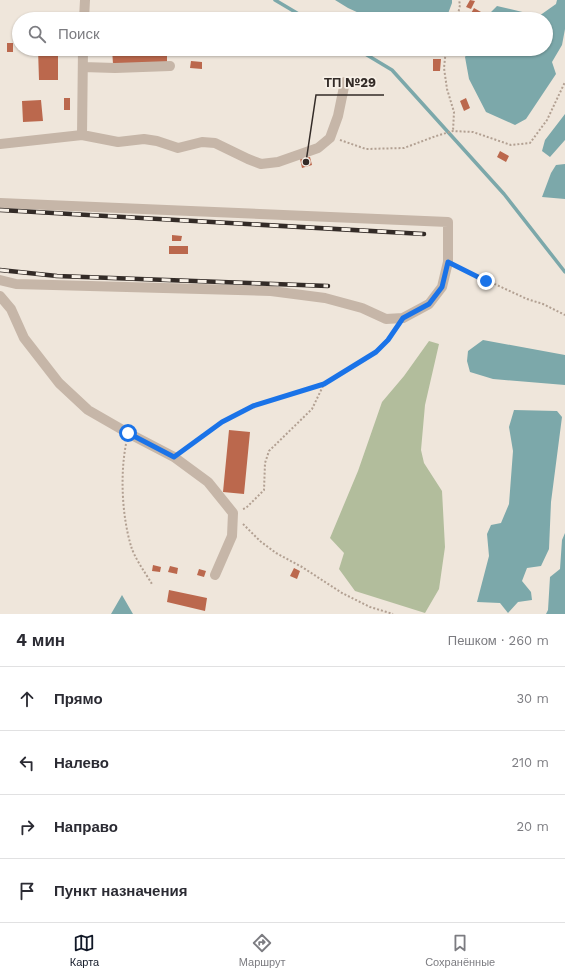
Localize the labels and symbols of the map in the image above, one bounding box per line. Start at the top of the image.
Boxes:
callout: ТП №29 [316,70,384,95]
text: ТП №29 [324,75,376,90]
route end [477,272,495,290]
route start [119,424,137,442]

